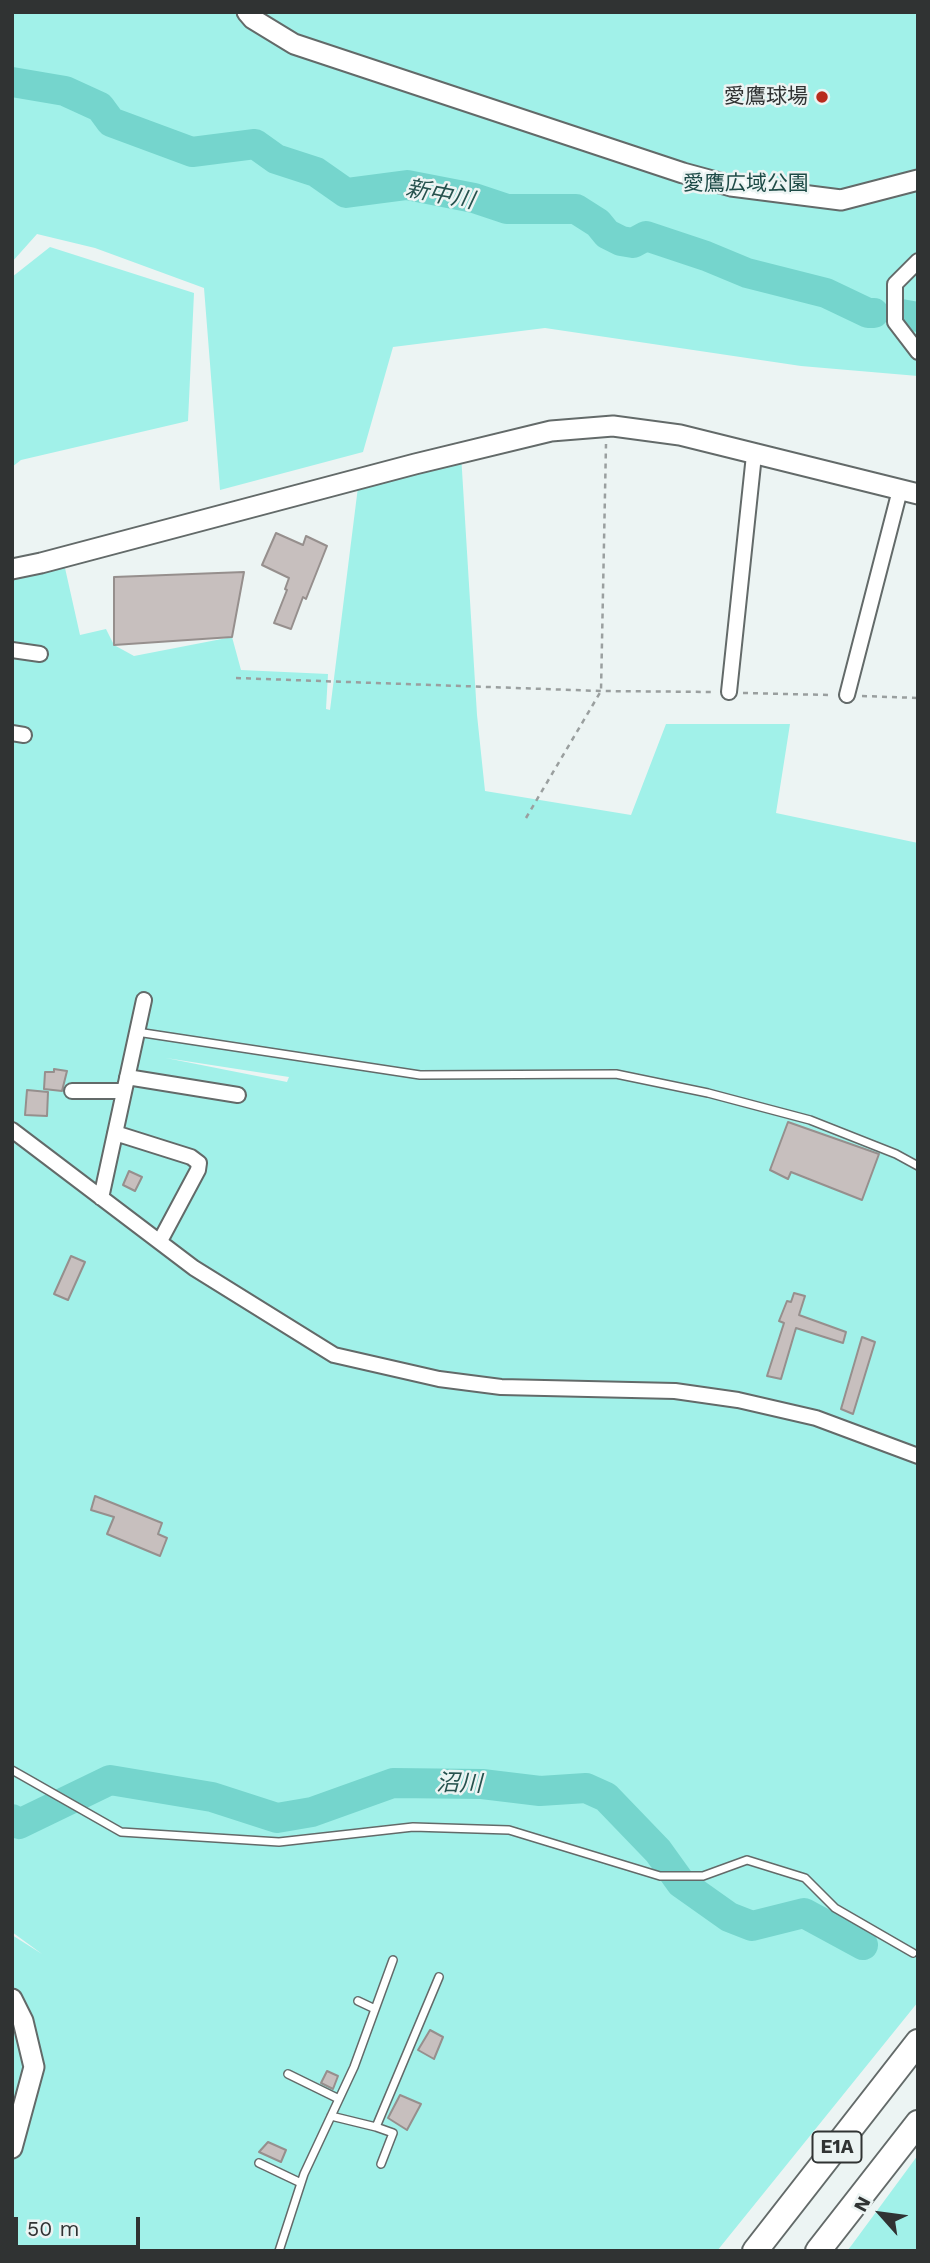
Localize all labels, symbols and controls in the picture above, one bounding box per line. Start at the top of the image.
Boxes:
place label: 愛鷹球場 [724,84,808,110]
marker: 愛鷹球場 [814,89,830,105]
park label: 愛鷹広域公園 [683,171,809,197]
water label: 新中川 [404,175,476,215]
water label: 沼川 [436,1770,482,1798]
road number: E1A [812,2132,862,2162]
north arrow [846,2179,916,2249]
text: N [849,2192,875,2216]
scale bar [18,2204,144,2248]
text: 50 m [27,2216,79,2241]

